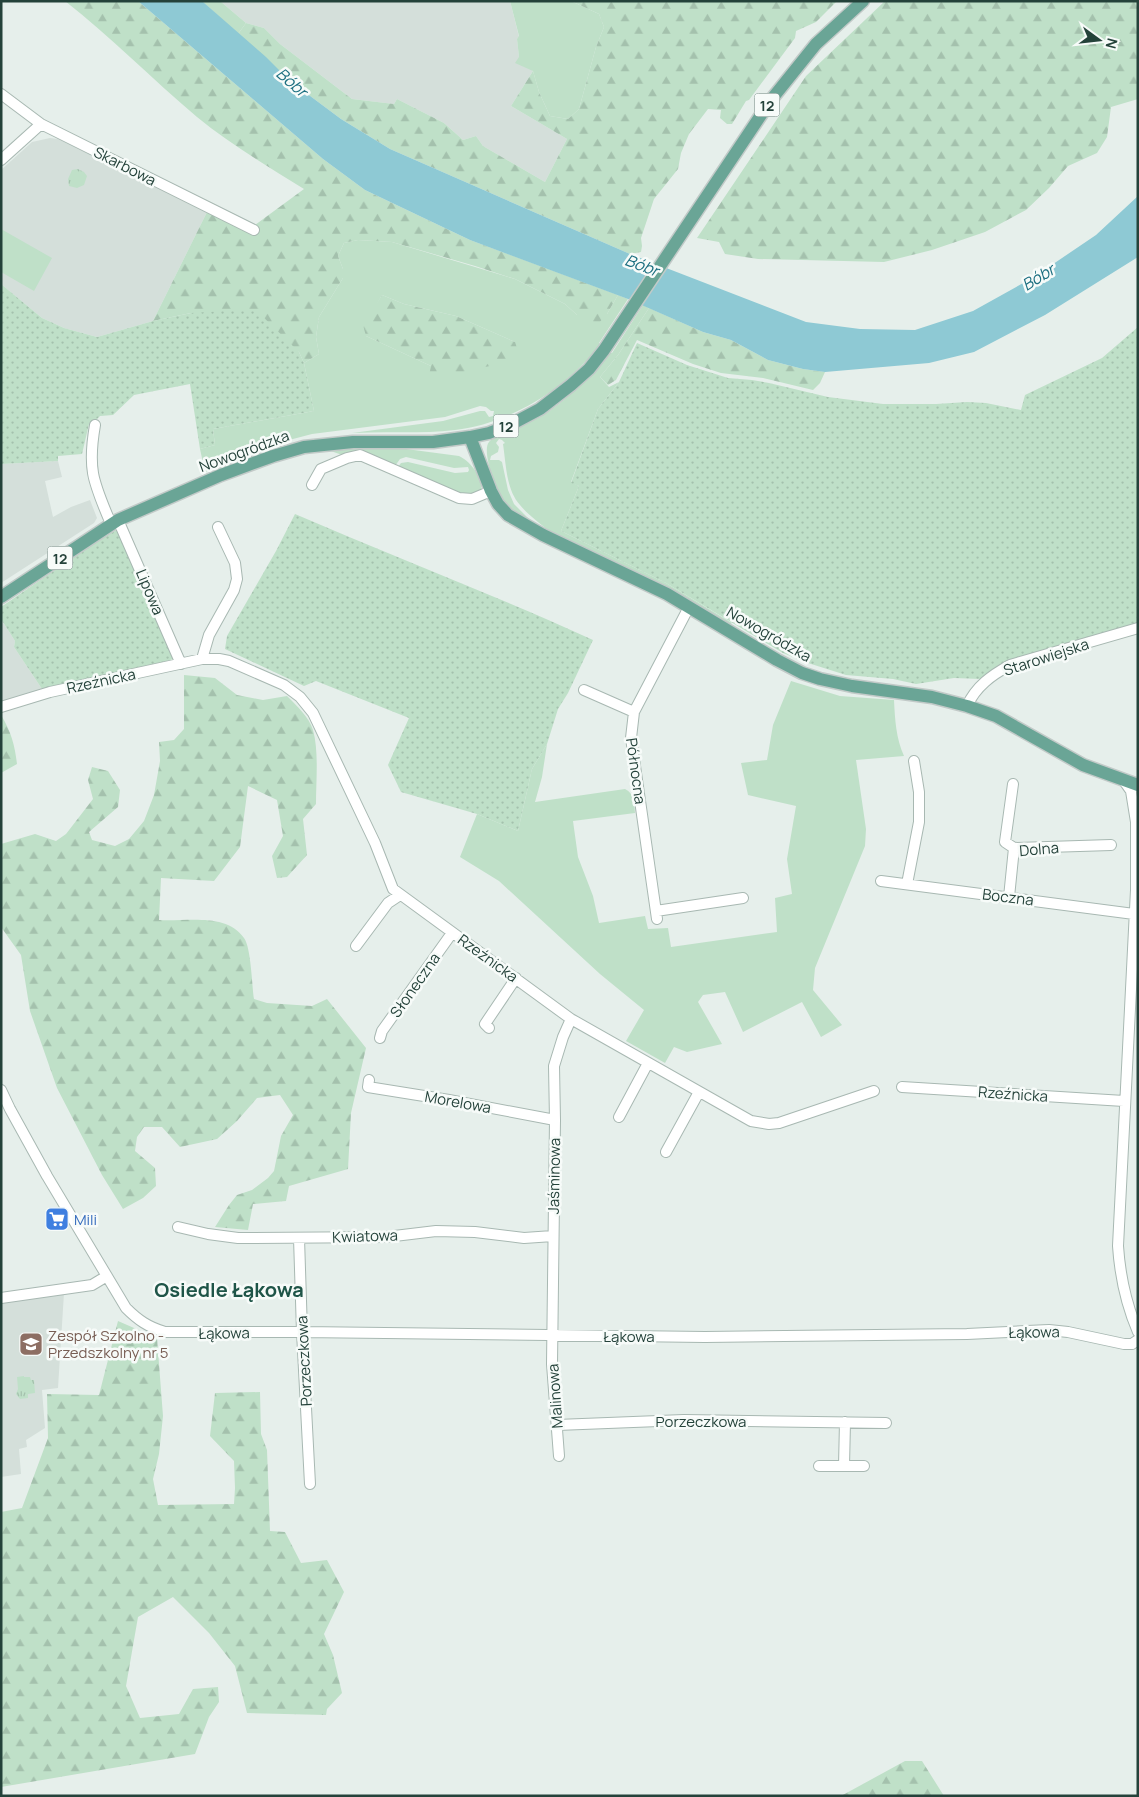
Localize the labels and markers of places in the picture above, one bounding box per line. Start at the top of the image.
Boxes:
supermarket icon: Mili [44,1206,70,1232]
place label: Mili [74,1209,97,1230]
place label: Zespół Szkolno - Przedszkolny nr 5 [48,1325,168,1363]
school or university icon: Zespół Szkolno - Przedszkolny nr 5 [18,1331,44,1357]

